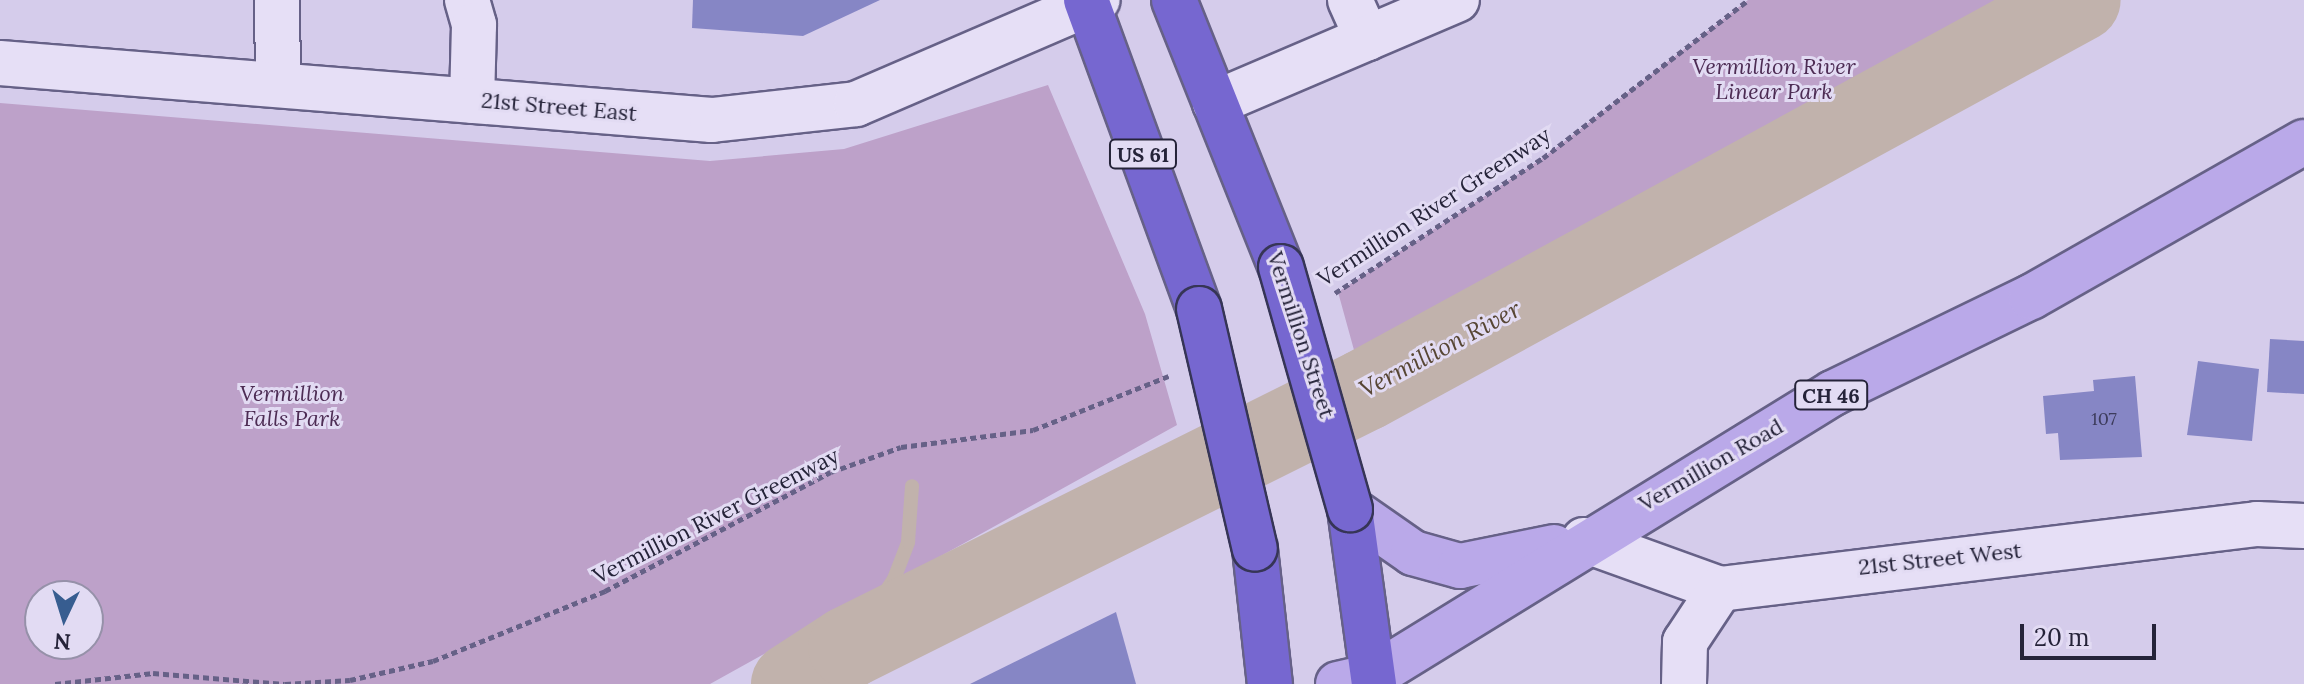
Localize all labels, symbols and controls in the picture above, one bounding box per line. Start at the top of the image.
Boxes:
park label: Vermillion River Linear Park [1692,53,1856,104]
street label: 21st Street East [480,87,638,127]
street label: Vermillion River Greenway [1313,122,1555,292]
road number: US 61 [1107,138,1179,170]
street label: Vermillion Street [1262,248,1340,422]
water label: Vermillion River [1355,294,1525,404]
road number: CH 46 [1793,379,1869,411]
park label: Vermillion Falls Park [240,380,344,432]
house number: 107 [2091,408,2117,430]
street label: Vermillion Road [1634,413,1788,517]
street label: Vermillion River Greenway [589,442,843,590]
street label: 21st Street West [1857,537,2023,581]
north arrow [24,580,104,660]
scale bar [2024,608,2160,658]
text: 20 m [2034,622,2090,653]
text: N [53,627,72,657]

